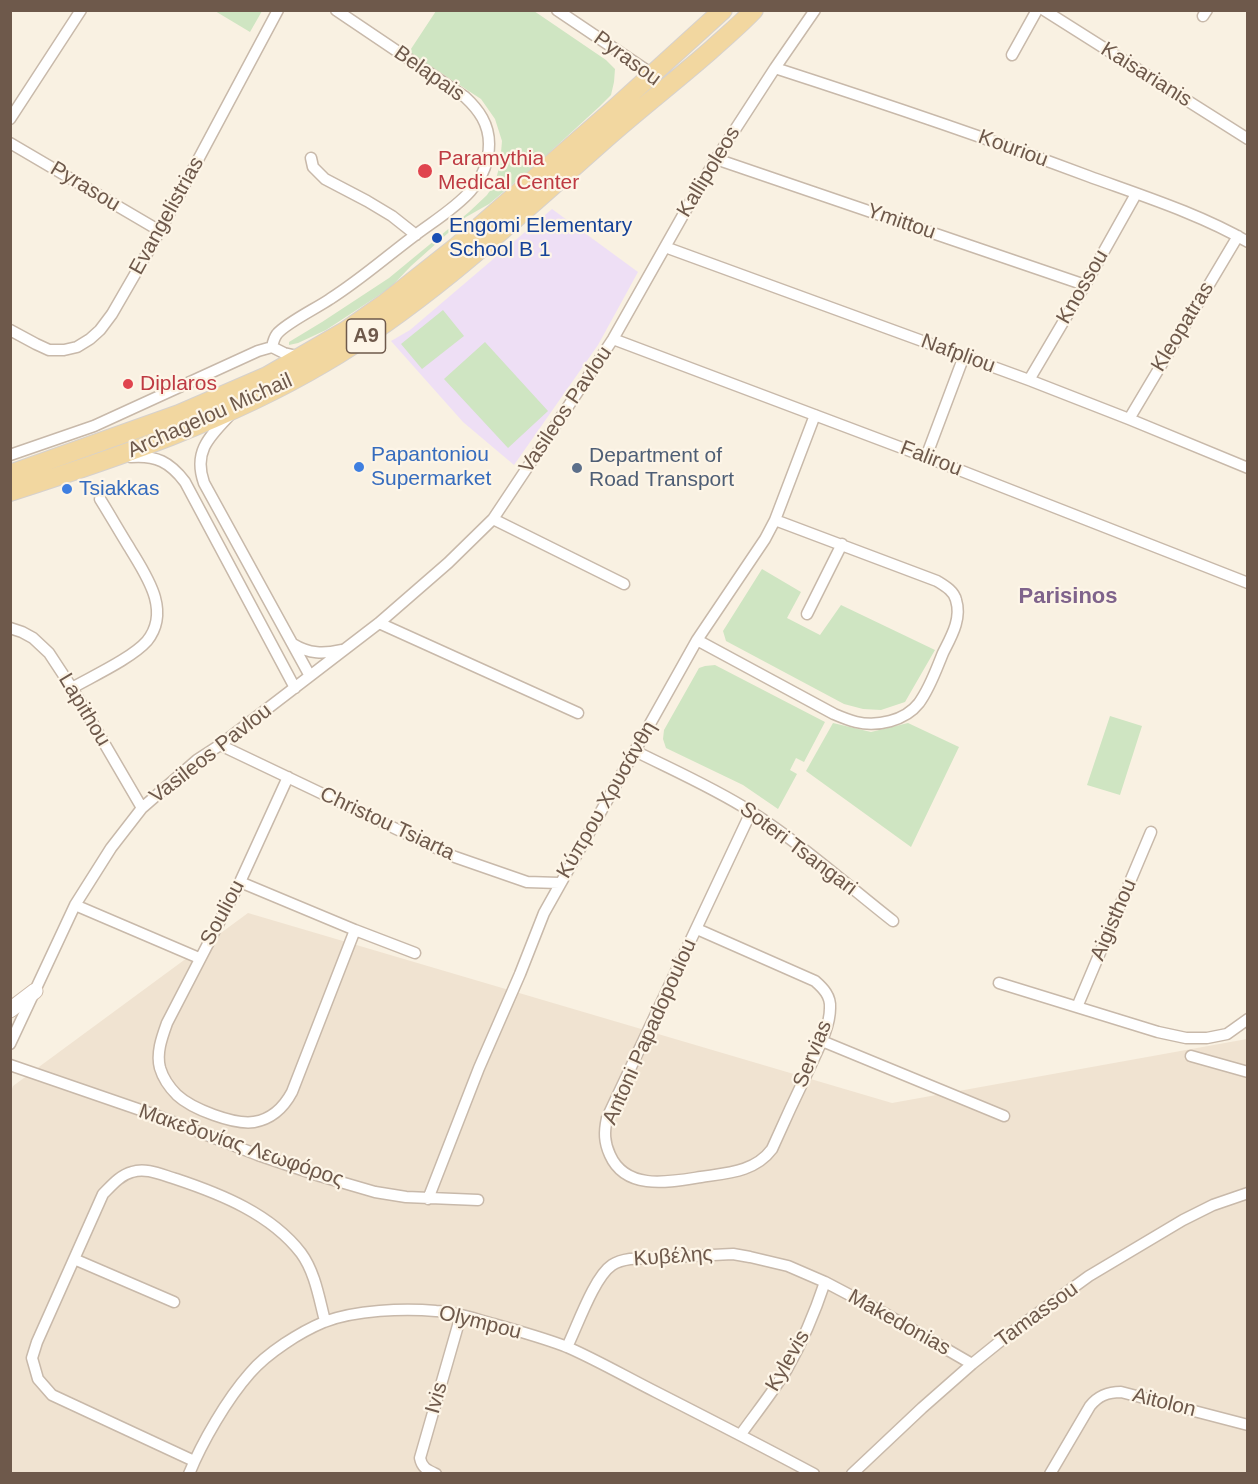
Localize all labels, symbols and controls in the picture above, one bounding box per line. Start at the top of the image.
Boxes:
street label: Pyrasou [588,26,666,92]
street label: Kaisarianis [1096,37,1196,113]
street label: Belapais [389,41,469,107]
street label: Kallipoleos [672,122,746,222]
street label: Kouriou [975,125,1051,173]
place label: Paramythia Medical Center [438,146,579,196]
street label: Evangelistrias [124,153,210,279]
street label: Pyrasou [45,156,125,218]
marker: Paramythia Medical Center [416,162,434,180]
street label: Ymittou [863,198,939,246]
place label: Engomi Elementary School B 1 [449,213,632,263]
marker: Engomi Elementary School B 1 [430,231,444,245]
street label: Knossou [1052,245,1114,329]
street label: Kleopatras [1146,277,1220,377]
road number: A9 [346,319,386,353]
street label: Nafpliou [917,329,999,379]
street label: Vasileos Pavlou [514,342,618,478]
street label: Archagelou Michail [124,368,296,464]
place label: Diplaros [140,371,217,397]
marker: Diplaros [121,377,135,391]
street label: Falirou [897,436,965,482]
place label: Papantoniou Supermarket [371,442,491,492]
place label: Department of Road Transport [589,443,734,493]
marker: Papantoniou Supermarket [352,460,366,474]
marker: Department of Road Transport [570,461,584,475]
place label: Tsiakkas [79,476,160,502]
marker: Tsiakkas [60,482,74,496]
district label: Parisinos [1018,584,1118,610]
street label: Lapithou [52,669,116,751]
street label: Vasileos Pavlou [145,699,277,809]
street label: Κύπρου Χρυσάνθη [552,717,662,883]
street label: Christou Tsiarta [316,782,458,866]
street label: Soteri Tsangari [734,797,862,901]
street label: Aigisthou [1086,875,1142,965]
street label: Souliou [195,876,251,950]
street label: Antoni Papadopoulou [598,935,702,1129]
street label: Servias [788,1017,838,1091]
street label: Μακεδονίας Λεωφόρος [135,1099,347,1193]
street label: Κυβέλης [633,1242,713,1272]
street label: Tamassou [991,1277,1083,1353]
street label: Makedonias [843,1285,955,1361]
street label: Olympou [436,1301,524,1345]
street label: Kylevis [760,1326,816,1396]
street label: Ivis [421,1379,453,1417]
street label: Aitolon [1130,1383,1198,1423]

